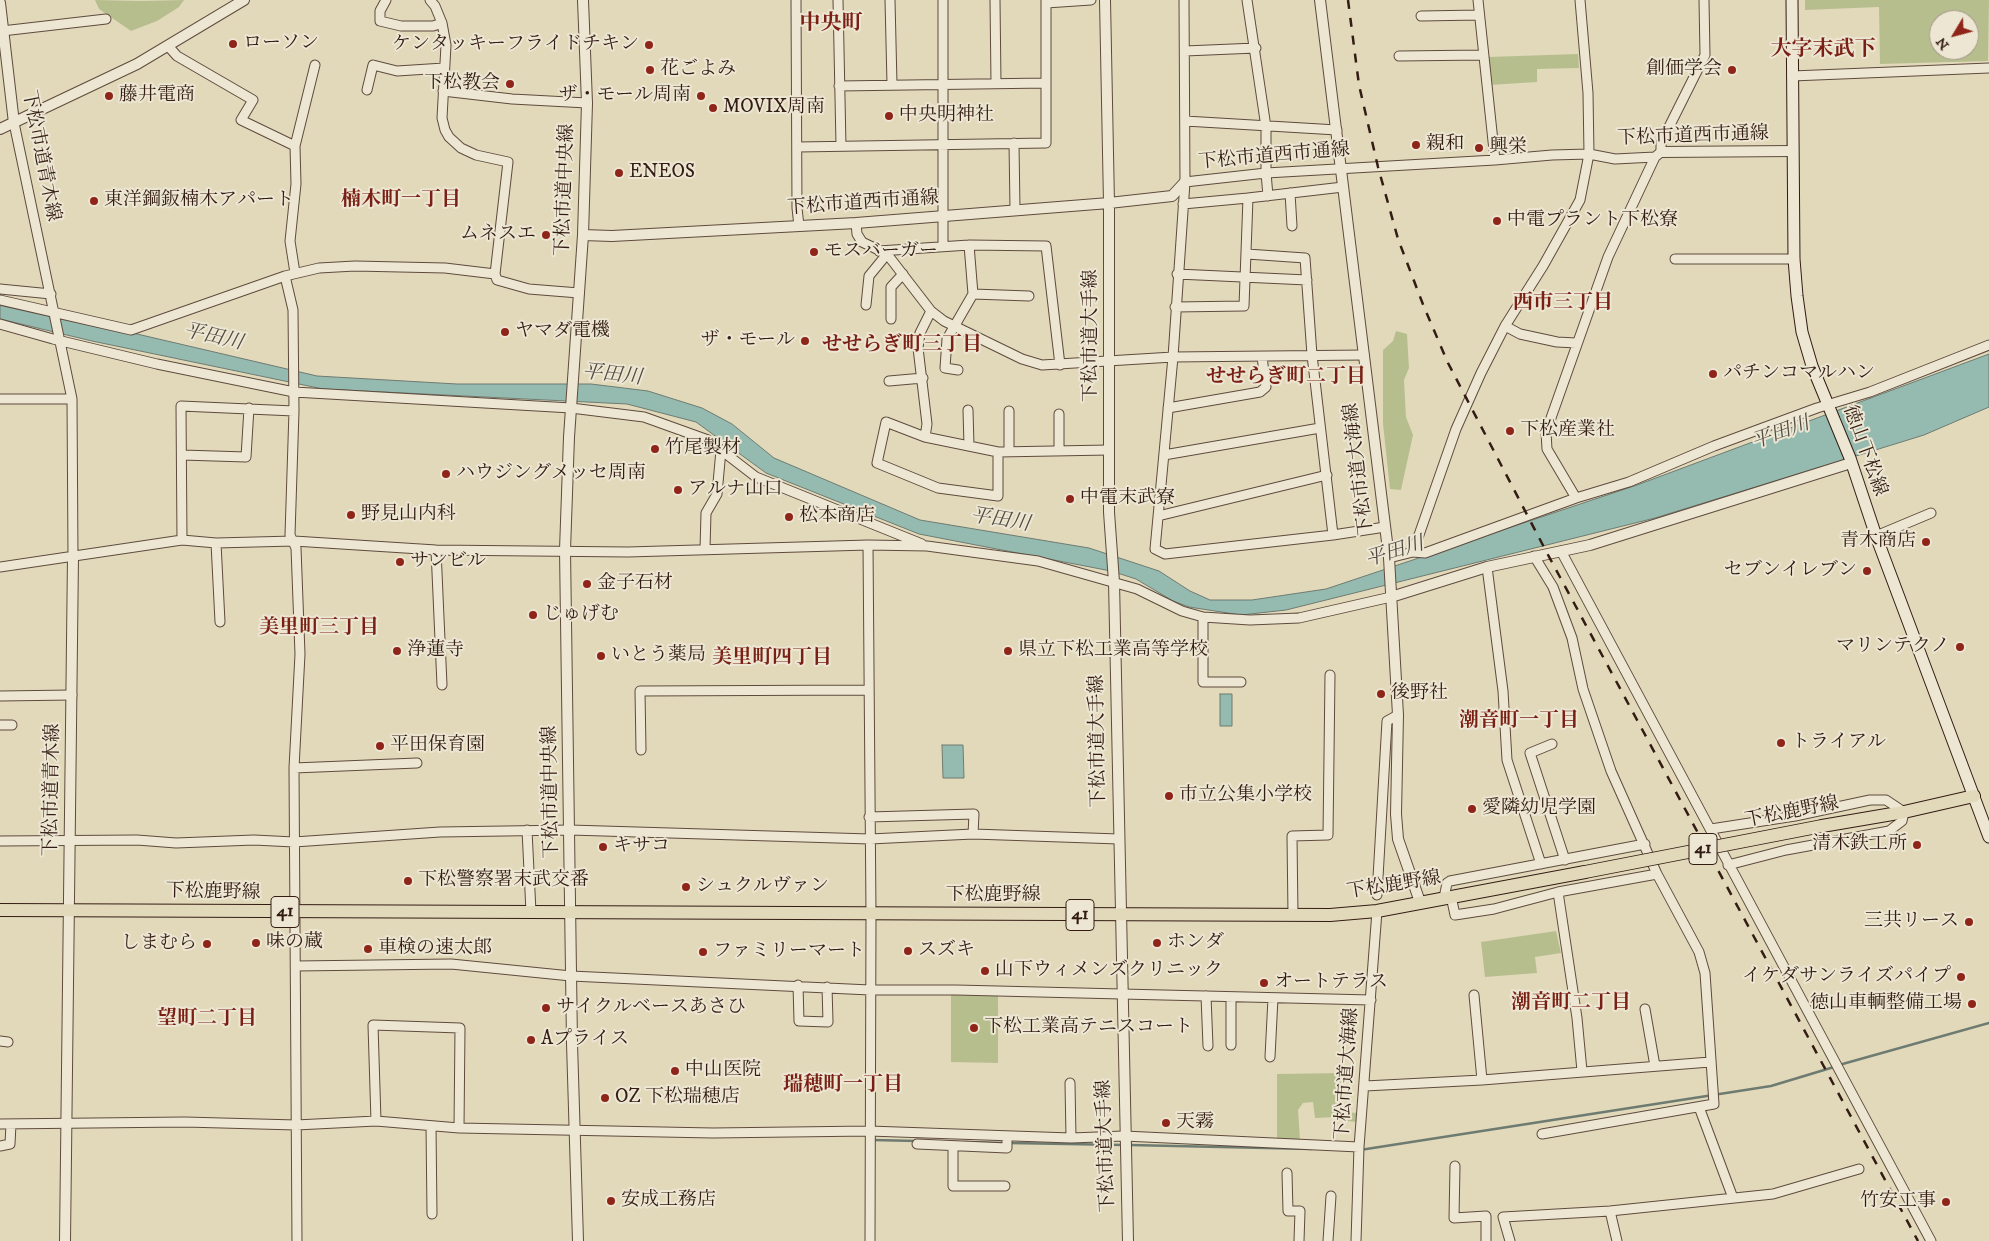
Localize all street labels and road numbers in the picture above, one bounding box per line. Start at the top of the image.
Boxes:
street label: 下松市道青木線 [16,89,64,223]
street label: 下松市道中央線 [552,123,580,257]
street label: 下松市道西市通線 [1617,123,1769,151]
street label: 下松市道西市通線 [1197,139,1351,175]
street label: 下松市道西市通線 [786,187,940,221]
street label: 下松市道大手線 [1081,270,1103,402]
street label: 下松市道大海線 [1341,402,1379,536]
street label: 徳山下松線 [1837,402,1891,500]
street label: 下松市道大手線 [1086,674,1112,808]
street label: 下松市道青木線 [40,723,66,857]
street label: 下松市道中央線 [539,725,565,859]
street label: 下松鹿野線 [1743,793,1841,833]
road number: 41 [1689,834,1717,864]
street label: 下松鹿野線 [1345,867,1443,905]
street label: 下松鹿野線 [165,881,261,905]
street label: 下松鹿野線 [946,885,1040,907]
road number: 41 [271,896,299,928]
road number: 41 [1066,900,1094,930]
street label: 下松市道大海線 [1332,1007,1364,1141]
street label: 下松市道大手線 [1093,1079,1121,1213]

